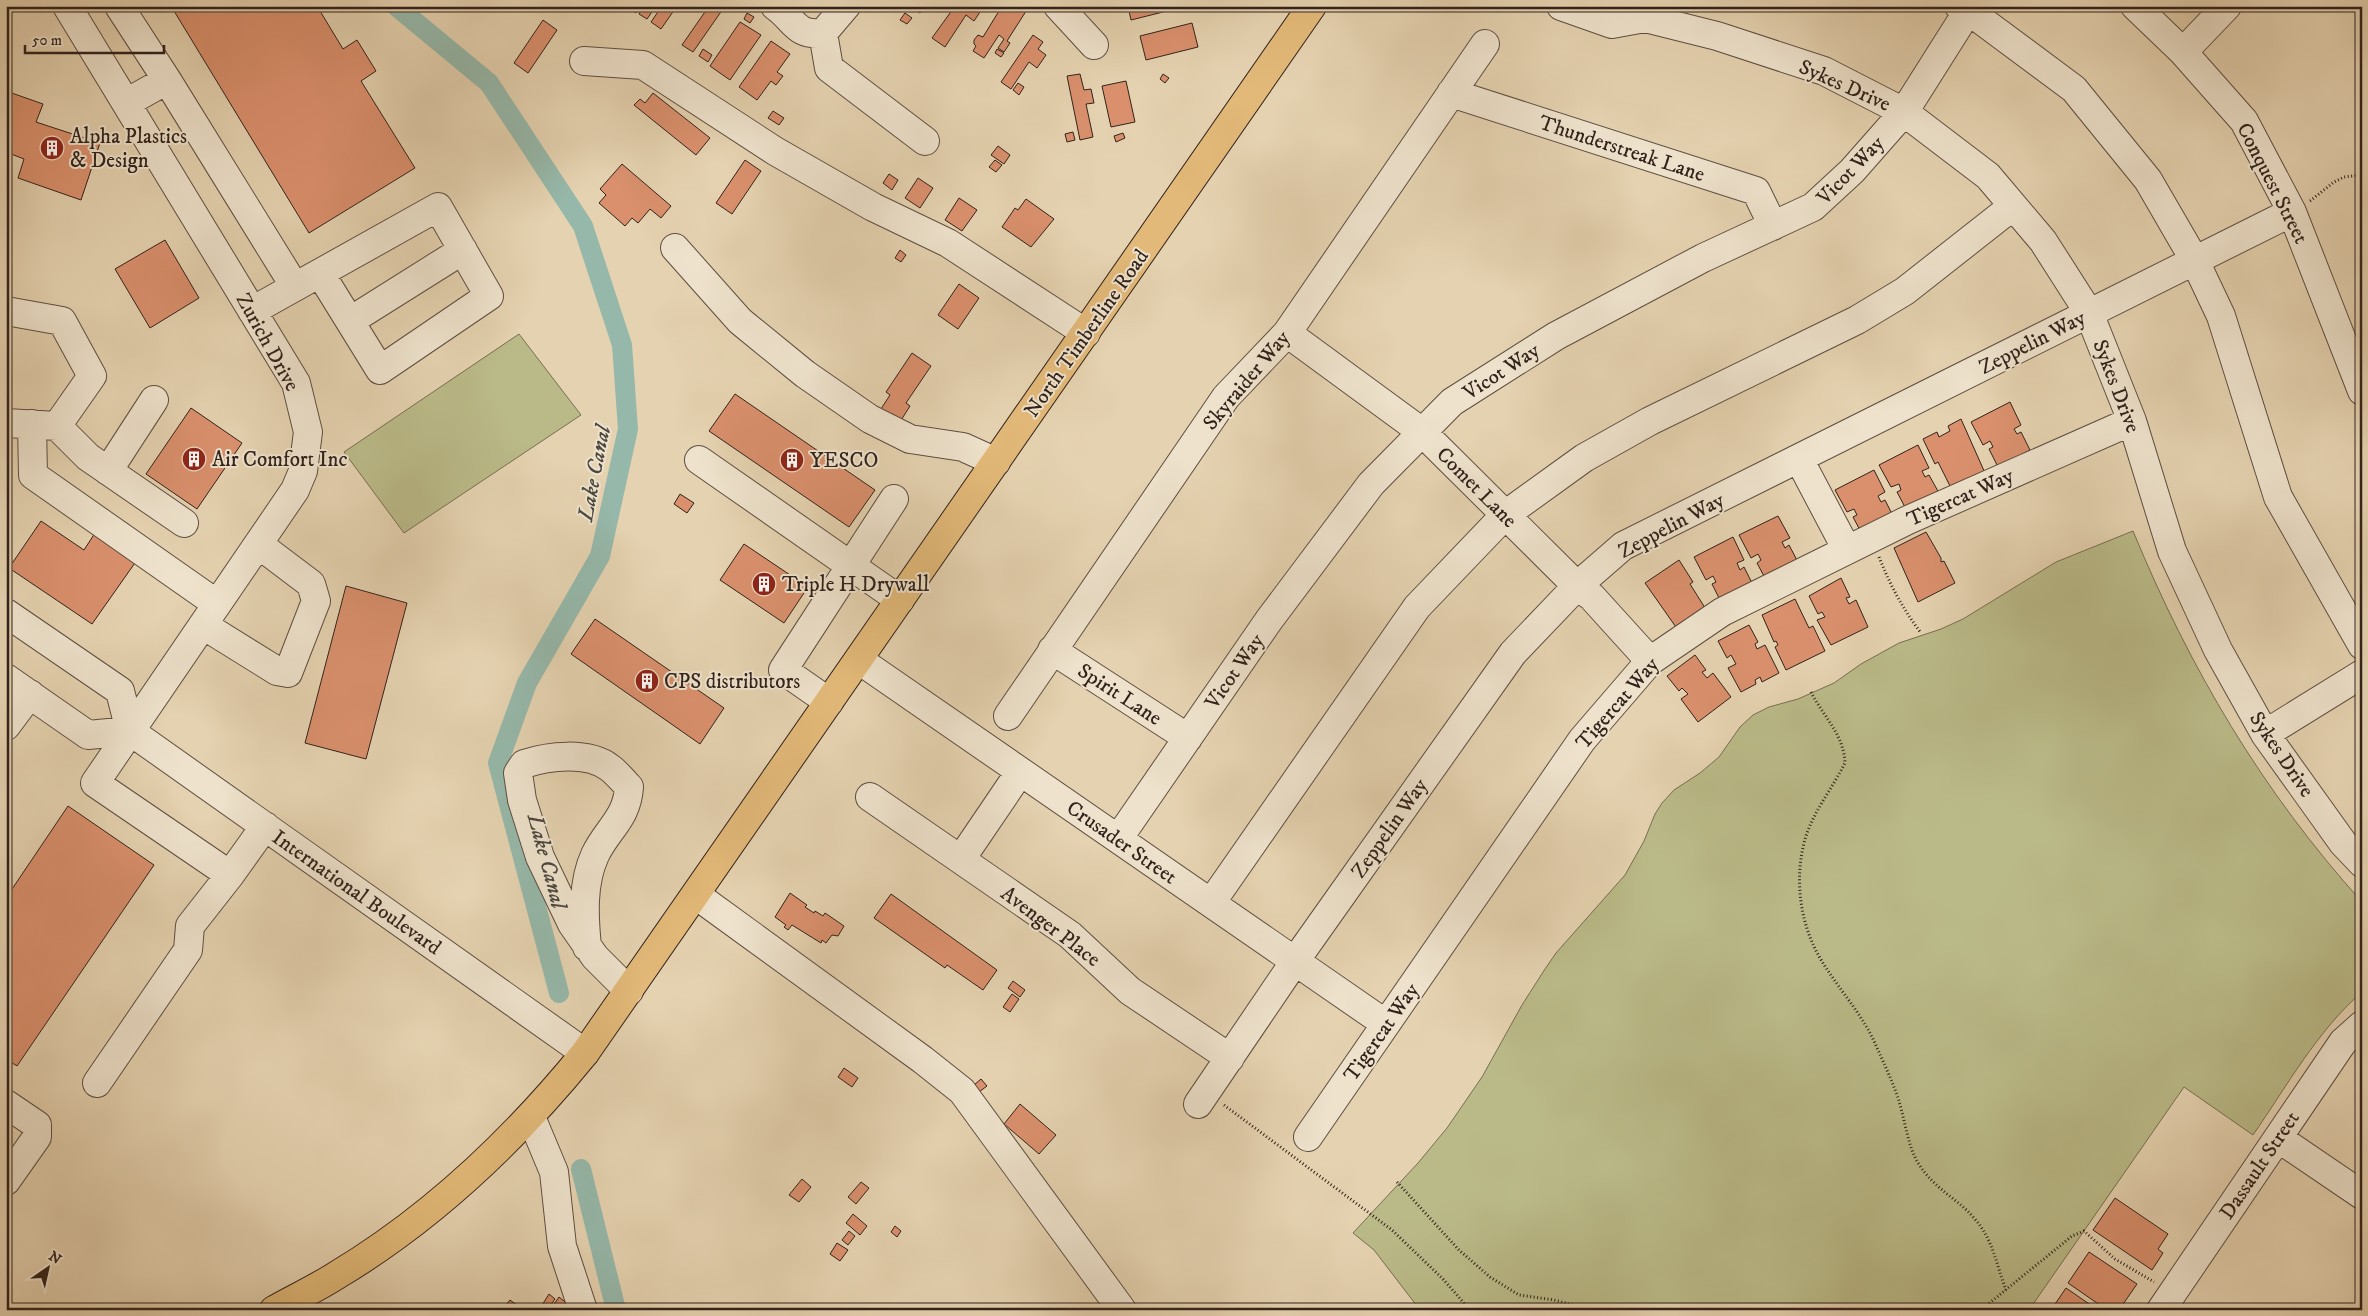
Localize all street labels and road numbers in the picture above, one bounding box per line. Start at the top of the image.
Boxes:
street label: Sykes Drive [1795,54,1895,118]
street label: Thunderstreak Lane [1536,110,1708,188]
street label: Conquest Street [2231,119,2314,248]
street label: Vicot Way [1811,130,1891,211]
street label: North Timberline Road [1019,244,1155,423]
street label: Zurich Drive [230,289,305,396]
street label: Zeppelin Way [1975,305,2091,381]
street label: Skyraider Way [1198,325,1297,436]
street label: Sykes Drive [2086,336,2146,437]
street label: Vicot Way [1458,337,1545,407]
street label: Comet Lane [1431,442,1522,534]
street label: Tigercat Way [1903,462,2019,533]
street label: Zeppelin Way [1614,487,1730,565]
street label: Vicot Way [1199,628,1271,715]
street label: Tigercat Way [1571,651,1666,755]
street label: Spirit Lane [1073,658,1167,732]
street label: Sykes Drive [2243,707,2319,803]
street label: Zeppelin Way [1346,773,1434,884]
street label: Crusader Street [1061,795,1182,891]
street label: International Boulevard [267,825,446,961]
street label: Avenger Place [995,881,1106,973]
street label: Tigercat Way [1339,978,1426,1087]
street label: Dassault Street [2214,1106,2306,1225]

